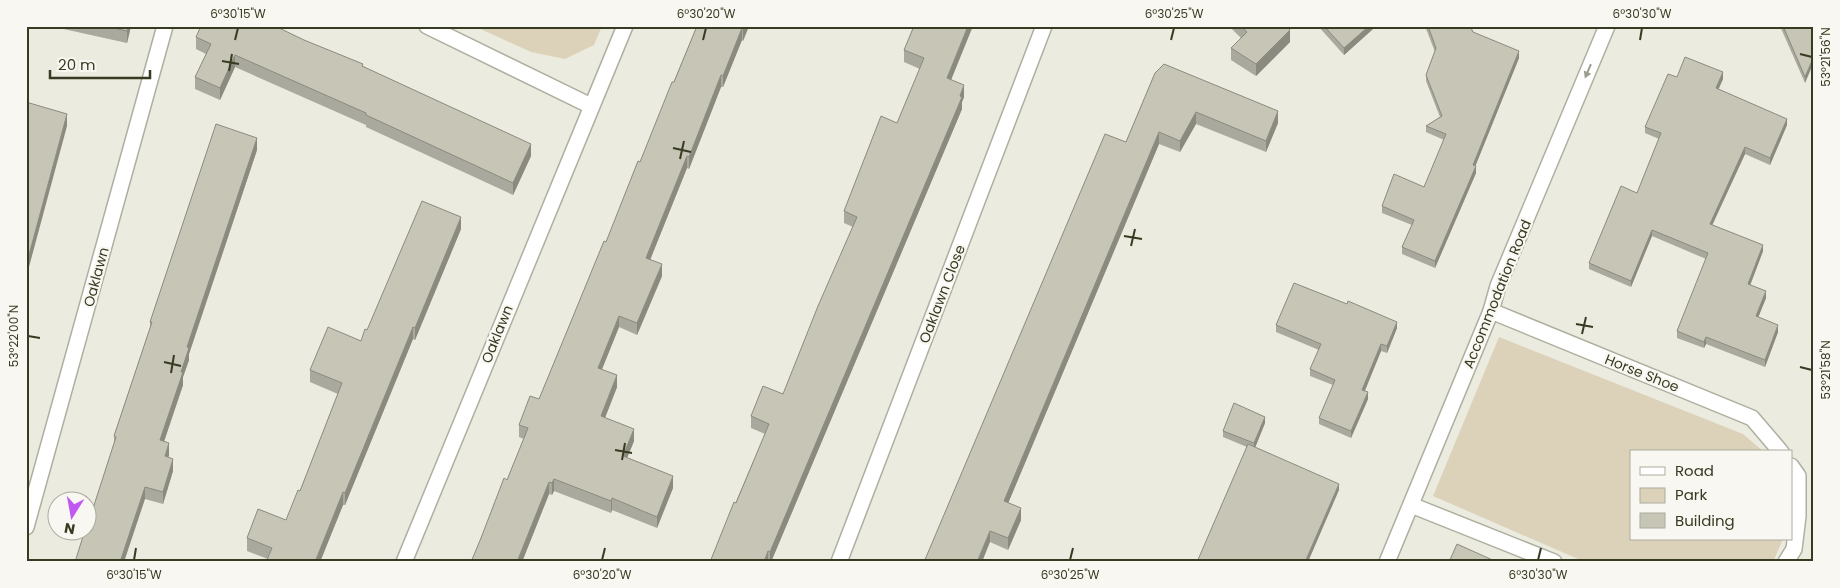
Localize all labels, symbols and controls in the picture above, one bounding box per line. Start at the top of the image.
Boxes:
text: 6°30'15"W [210,5,266,22]
text: 6°30'20"W [677,5,736,22]
text: 6°30'25"W [1145,5,1204,22]
text: 6°30'30"W [1613,5,1672,22]
text: 53°21'56"N [1817,27,1834,87]
scale bar [50,48,150,80]
text: 20 m [58,54,96,75]
one-way arrow [1584,64,1592,78]
street label: Accommodation Road [1458,217,1536,371]
street label: Oaklawn Close [914,242,970,346]
street label: Oaklawn [78,245,114,309]
street label: Oaklawn [476,302,518,366]
text: 53°22'00"N [5,305,22,367]
text: 53°21'58"N [1817,340,1834,400]
street label: Horse Shoe [1602,349,1682,397]
legend [1630,450,1792,540]
text: Road [1675,460,1714,481]
text: Park [1675,484,1707,505]
north arrow [48,490,98,540]
text: Building [1675,510,1735,531]
text: N [62,518,77,540]
text: 6°30'15"W [106,566,162,583]
text: 6°30'20"W [573,566,632,583]
text: 6°30'25"W [1041,566,1100,583]
text: 6°30'30"W [1509,566,1568,583]

